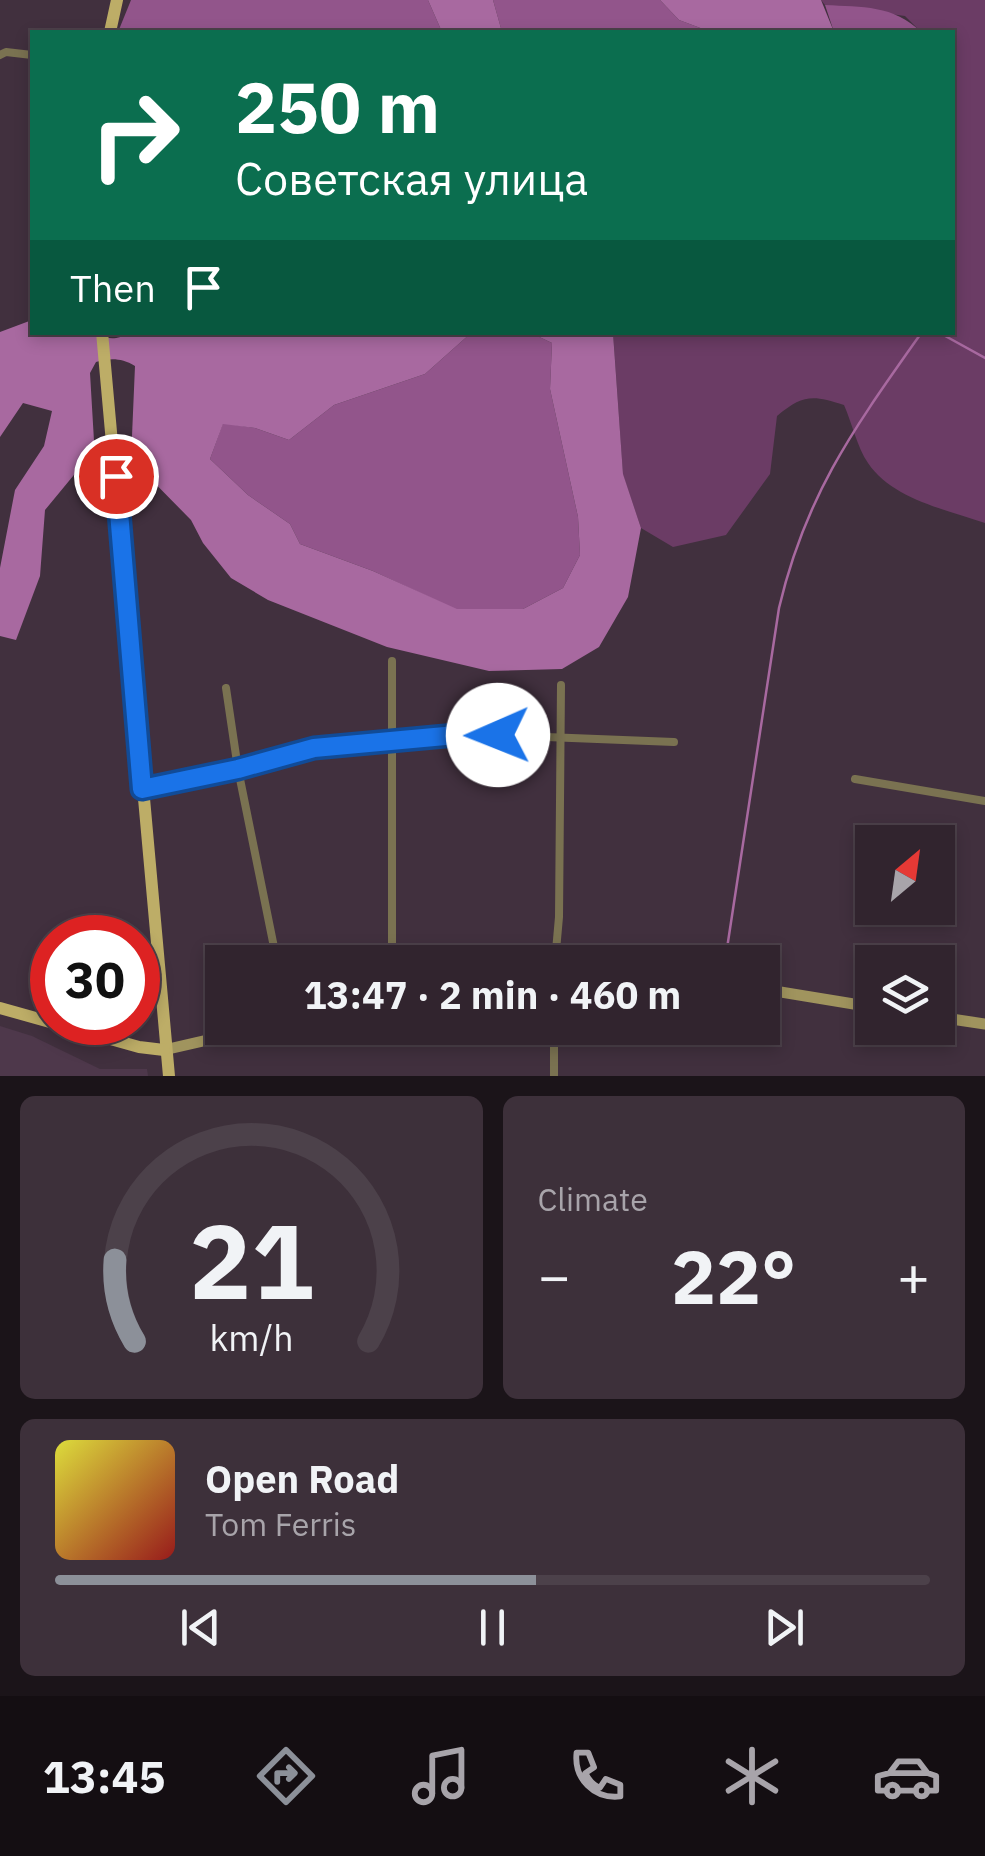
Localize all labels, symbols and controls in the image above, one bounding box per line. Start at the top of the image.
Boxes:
text: 250 m [235,61,440,152]
icon: right [70,70,200,200]
text: Советская улица [235,149,588,207]
icon: arrive [176,260,231,315]
text: Then [70,263,156,312]
pin [74,434,159,519]
icon: arrive [89,449,144,504]
position arrow [446,683,550,787]
north arrow [855,825,955,925]
map controls [855,825,955,1045]
speed limit sign: 30 [30,915,160,1045]
button: layers [855,945,955,1045]
text: 13:47 · 2 min · 460 m [304,970,681,1019]
text: Climate [538,1178,648,1220]
text: 21 [189,1192,314,1328]
text: 22° [671,1227,796,1325]
text: − [538,1240,571,1311]
text: + [897,1240,930,1311]
text: km/h [209,1314,293,1361]
text: Open Road [205,1454,399,1503]
text: Tom Ferris [205,1503,356,1545]
icon: previous [173,1600,228,1655]
icon: pause [465,1600,520,1655]
icon: next [757,1600,812,1655]
icon: directions [251,1741,321,1811]
icon: music [406,1741,476,1811]
icon: phone [562,1741,632,1811]
icon: climate [717,1741,787,1811]
icon: car [872,1741,942,1811]
text: 13:45 [43,1747,166,1805]

